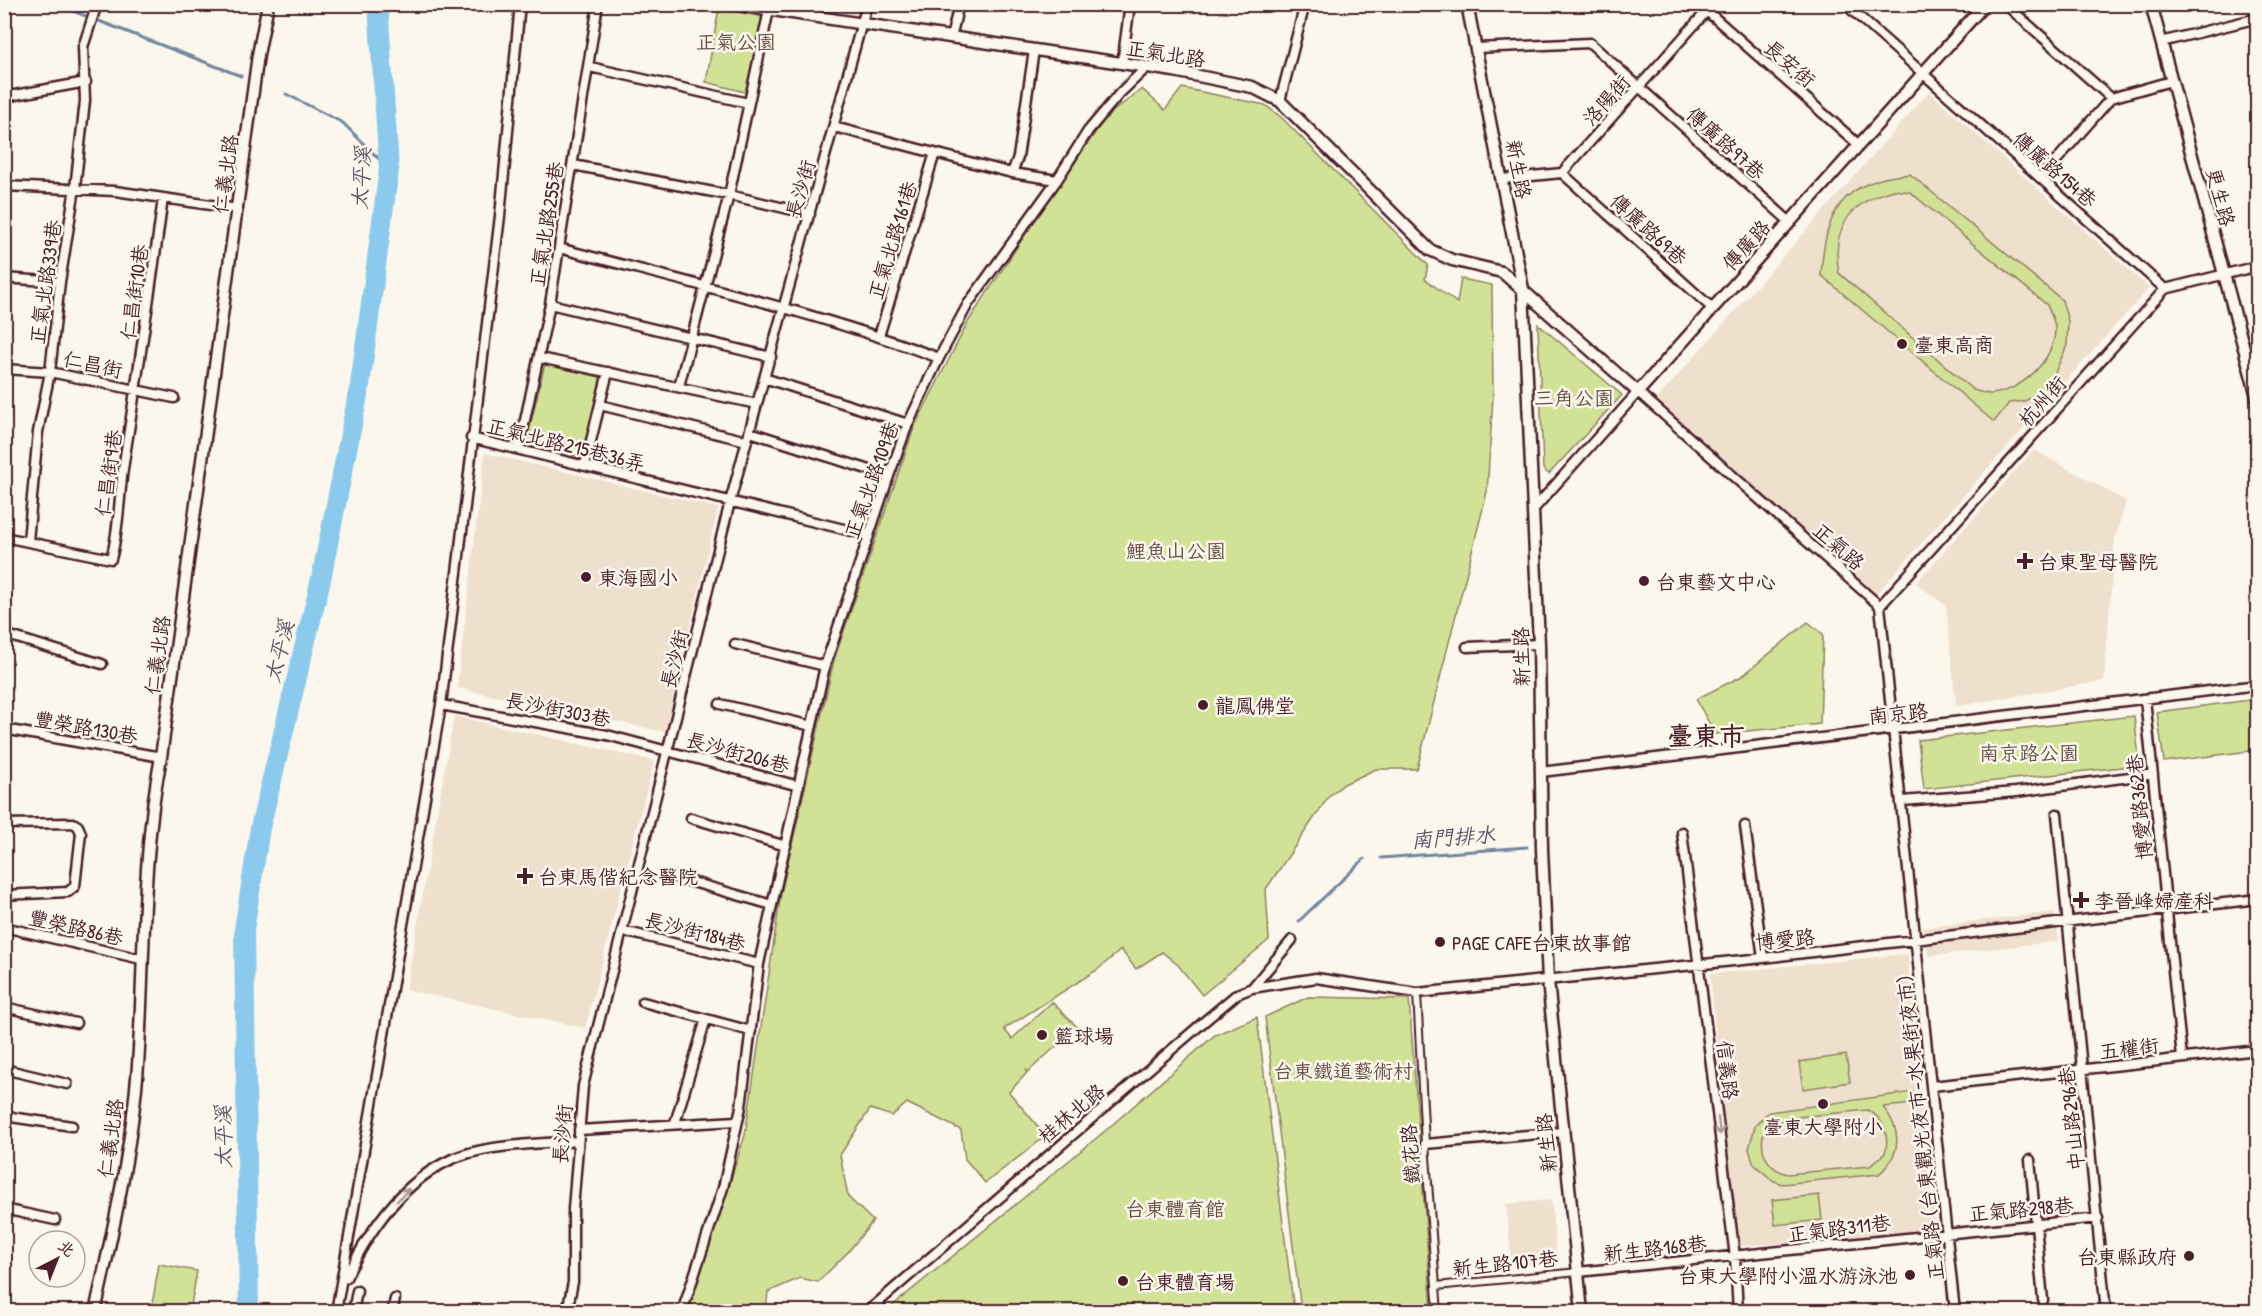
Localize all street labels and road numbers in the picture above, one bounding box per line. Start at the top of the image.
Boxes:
street label: 正氣北路 [1124,33,1209,73]
street label: 長安街 [1759,33,1821,93]
street label: 洛陽街 [1576,69,1636,131]
street label: 傳廣路97巷 [1681,100,1772,186]
street label: 傳廣路154巷 [2007,125,2104,214]
street label: 仁義北路 [206,132,244,215]
street label: 新生路 [1500,137,1538,202]
street label: 長沙街 [779,156,821,222]
street label: 正氣北路255巷 [523,159,569,288]
street label: 更生路 [2200,165,2242,230]
street label: 正氣北路161巷 [861,177,923,303]
street label: 傳廣路69巷 [1605,187,1694,272]
street label: 傳廣路 [1716,213,1777,276]
street label: 正氣北路339巷 [23,217,67,346]
street label: 仁昌街10巷 [114,241,154,342]
street label: 仁昌街 [61,345,125,383]
street label: 杭州街 [2012,370,2072,432]
street label: 正氣北路215巷36弄 [484,411,648,477]
street label: 正氣北路109巷 [837,416,905,543]
street label: 仁昌街9巷 [89,427,128,518]
street label: 正氣路 [1808,516,1871,577]
street label: 仁義北路 [138,613,176,696]
street label: 新生路 [1507,626,1535,687]
street label: 長沙街 [654,627,694,691]
street label: 長沙街303巷 [503,686,614,733]
street label: 南京路 [1867,696,1930,730]
street label: 豐榮路130巷 [32,705,141,750]
street label: 長沙街206巷 [683,725,794,779]
street label: 博愛路362巷 [2120,752,2158,861]
street label: 豐榮路86巷 [26,903,127,951]
street label: 長沙街184巷 [642,905,749,957]
street label: 博愛路 [1754,922,1817,956]
street label: 正氣路 (台東觀光夜市-水果街夜市) [1891,974,1949,1282]
street label: 五權街 [2098,1031,2160,1065]
street label: 信義路 [1711,1039,1745,1102]
street label: 中山路296巷 [2052,1065,2090,1172]
street label: 桂林北路 [1032,1076,1111,1149]
street label: 仁義北路 [91,1096,129,1179]
street label: 長沙街 [546,1103,578,1165]
street label: 新生路 [1529,1111,1563,1174]
street label: 鐵花路 [1394,1122,1426,1185]
street label: 正氣路298巷 [1967,1191,2076,1227]
street label: 正氣路311巷 [1786,1208,1893,1248]
street label: 新生路168巷 [1602,1229,1709,1267]
street label: 新生路107巷 [1451,1244,1560,1282]

